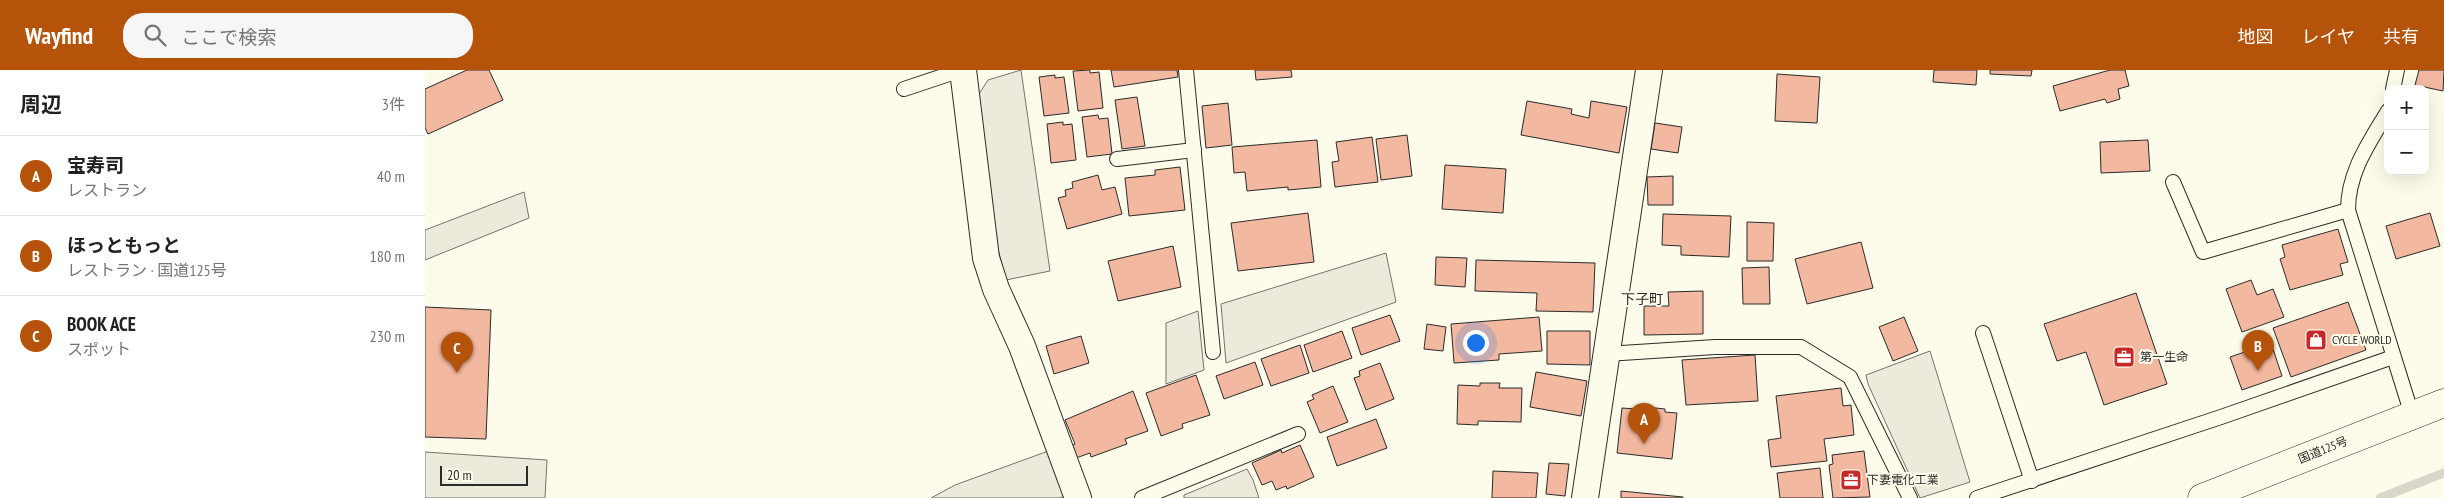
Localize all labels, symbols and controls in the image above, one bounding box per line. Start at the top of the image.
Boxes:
search box [123,13,473,58]
text: Wayfind [25,20,93,51]
icon: search [141,21,169,49]
text: ここで検索 [181,25,276,49]
text: 地図 [2238,25,2274,48]
text: レイヤ [2302,25,2355,48]
text: 共有 [2383,25,2419,48]
map controls [2384,85,2429,175]
button: + [2384,85,2429,130]
text: 周辺 [20,91,62,118]
text: 3件 [382,94,405,114]
button: − [2384,130,2429,175]
text: 宝寿司 [67,153,124,177]
text: A [32,166,40,186]
text: 40 m [377,166,405,186]
text: レストラン [67,180,147,200]
text: ほっともっと [67,233,181,257]
text: B [32,246,40,266]
text: 180 m [370,246,405,266]
text: レストラン · 国道125号 [67,260,227,280]
district label: 下子町 [1621,290,1663,308]
text: BOOK ACE [67,312,136,336]
text: C [32,326,40,346]
text: 230 m [370,326,405,346]
shop icon: CYCLE WORLD [2304,328,2328,352]
your location [1463,330,1489,356]
pin: B [2242,330,2274,371]
pin: C [441,332,473,373]
place label: CYCLE WORLD [2332,332,2392,347]
text: スポット [67,339,131,359]
office icon: 第一生命 [2112,345,2136,369]
place label: 第一生命 [2140,349,2188,364]
pin: A [1628,403,1660,444]
street label: 国道125号 [2296,433,2350,466]
scale bar [440,463,527,486]
text: 20 m [447,466,472,484]
office icon: 下妻電化工業 [1839,468,1863,492]
place label: 下妻電化工業 [1867,472,1939,487]

